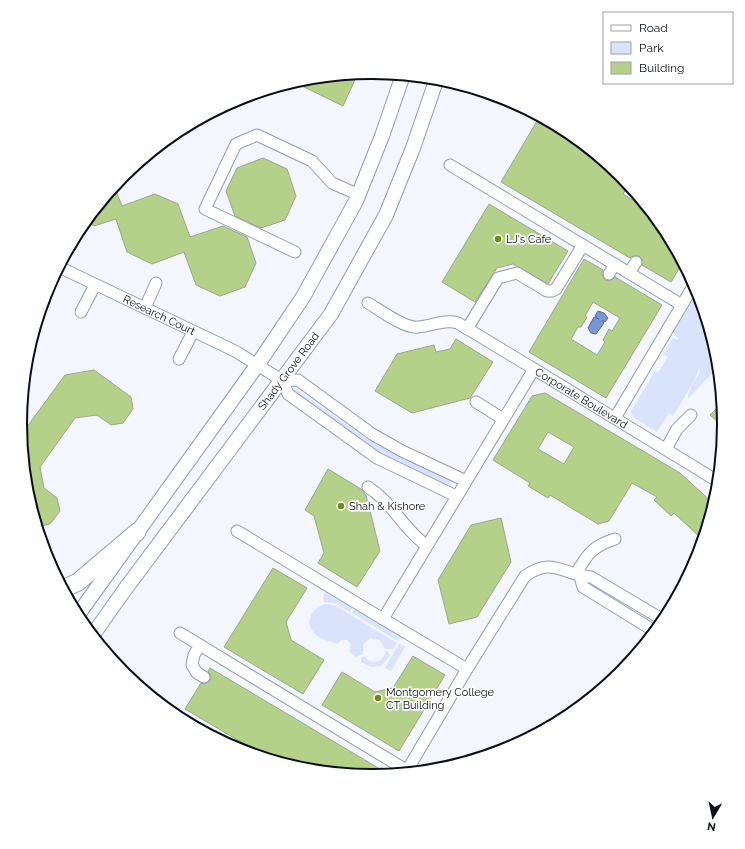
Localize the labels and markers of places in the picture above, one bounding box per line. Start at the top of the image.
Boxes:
place label: LJ's Cafe [506,233,552,246]
marker: LJ's Cafe [493,234,503,244]
place label: Shah & Kishore [349,500,426,513]
marker: Shah & Kishore [336,501,346,511]
place label: Montgomery College CT Building [386,686,495,712]
marker: Montgomery College CT Building [373,693,383,703]

